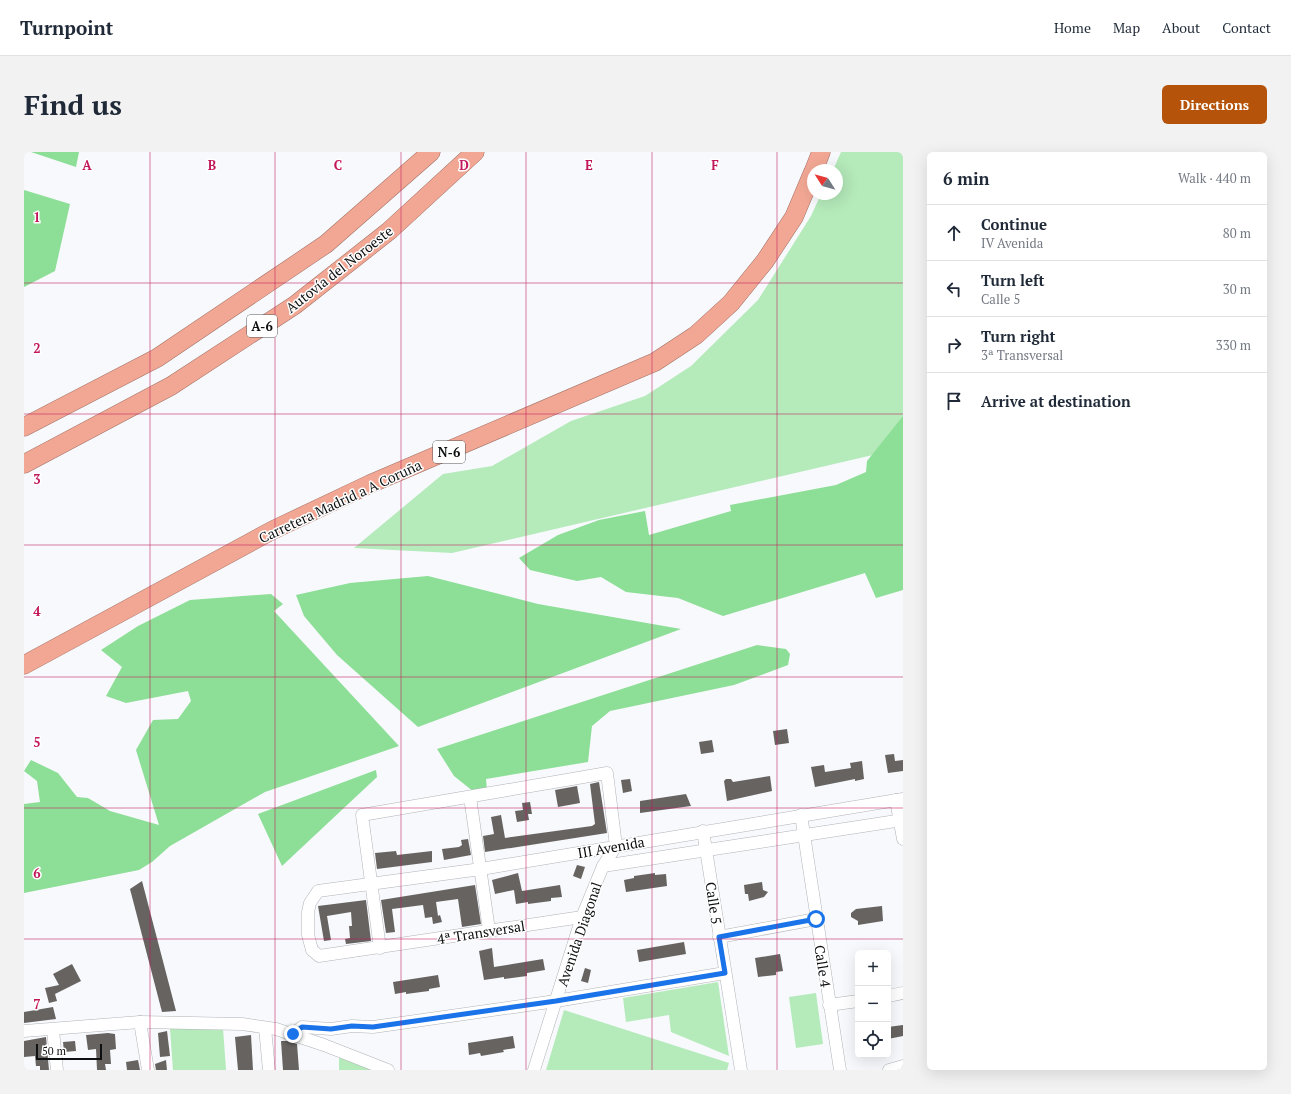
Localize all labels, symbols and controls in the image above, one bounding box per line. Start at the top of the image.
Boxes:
text: Turnpoint [20,15,113,40]
text: Home [1054,18,1091,37]
text: Map [1113,18,1140,37]
text: About [1162,18,1200,37]
text: Contact [1222,18,1271,37]
button: Directions [1162,85,1267,124]
text: Find us [24,86,122,123]
text: A [82,156,92,174]
text: B [208,156,216,174]
text: C [334,156,342,174]
text: D [459,156,469,174]
text: E [585,156,593,174]
text: F [711,156,719,174]
north arrow [807,164,843,200]
text: 6 min [943,167,990,190]
text: Walk · 440 m [1178,169,1251,187]
text: 1 [33,208,41,226]
text: Continue [981,214,1047,234]
street label: Autovía del Noroeste [282,221,396,317]
icon: ahead [943,222,965,244]
text: 80 m [1223,224,1251,242]
text: IV Avenida [981,234,1043,252]
text: Turn left [981,270,1045,290]
icon: left [943,278,965,300]
text: 30 m [1223,280,1251,298]
text: Calle 5 [981,290,1020,308]
road number: A-6 [247,315,277,337]
text: Turn right [981,326,1056,346]
icon: right [943,334,965,356]
text: 330 m [1216,336,1251,354]
text: 2 [33,339,41,357]
text: 3ª Transversal [981,346,1063,364]
icon: arrive [943,390,965,412]
text: Arrive at destination [981,391,1131,411]
road number: N-6 [433,441,465,463]
street label: Carretera Madrid a A Coruña [255,455,425,547]
text: 3 [33,470,41,488]
text: 4 [33,602,41,620]
text: 5 [33,733,41,751]
street label: III Avenida [576,832,646,862]
text: 6 [33,864,41,882]
street label: Avenida Diagonal [552,879,606,989]
street label: Calle 5 [702,881,726,925]
route start [807,910,825,928]
street label: 4ª Transversal [436,916,526,948]
street label: Calle 4 [810,944,836,989]
map controls [855,950,891,1058]
button: + [855,950,891,986]
button: − [855,986,891,1022]
text: 7 [33,995,41,1013]
button: locate [855,1022,891,1058]
route end [284,1025,302,1043]
scale bar [36,1042,102,1061]
text: 50 m [42,1044,66,1058]

